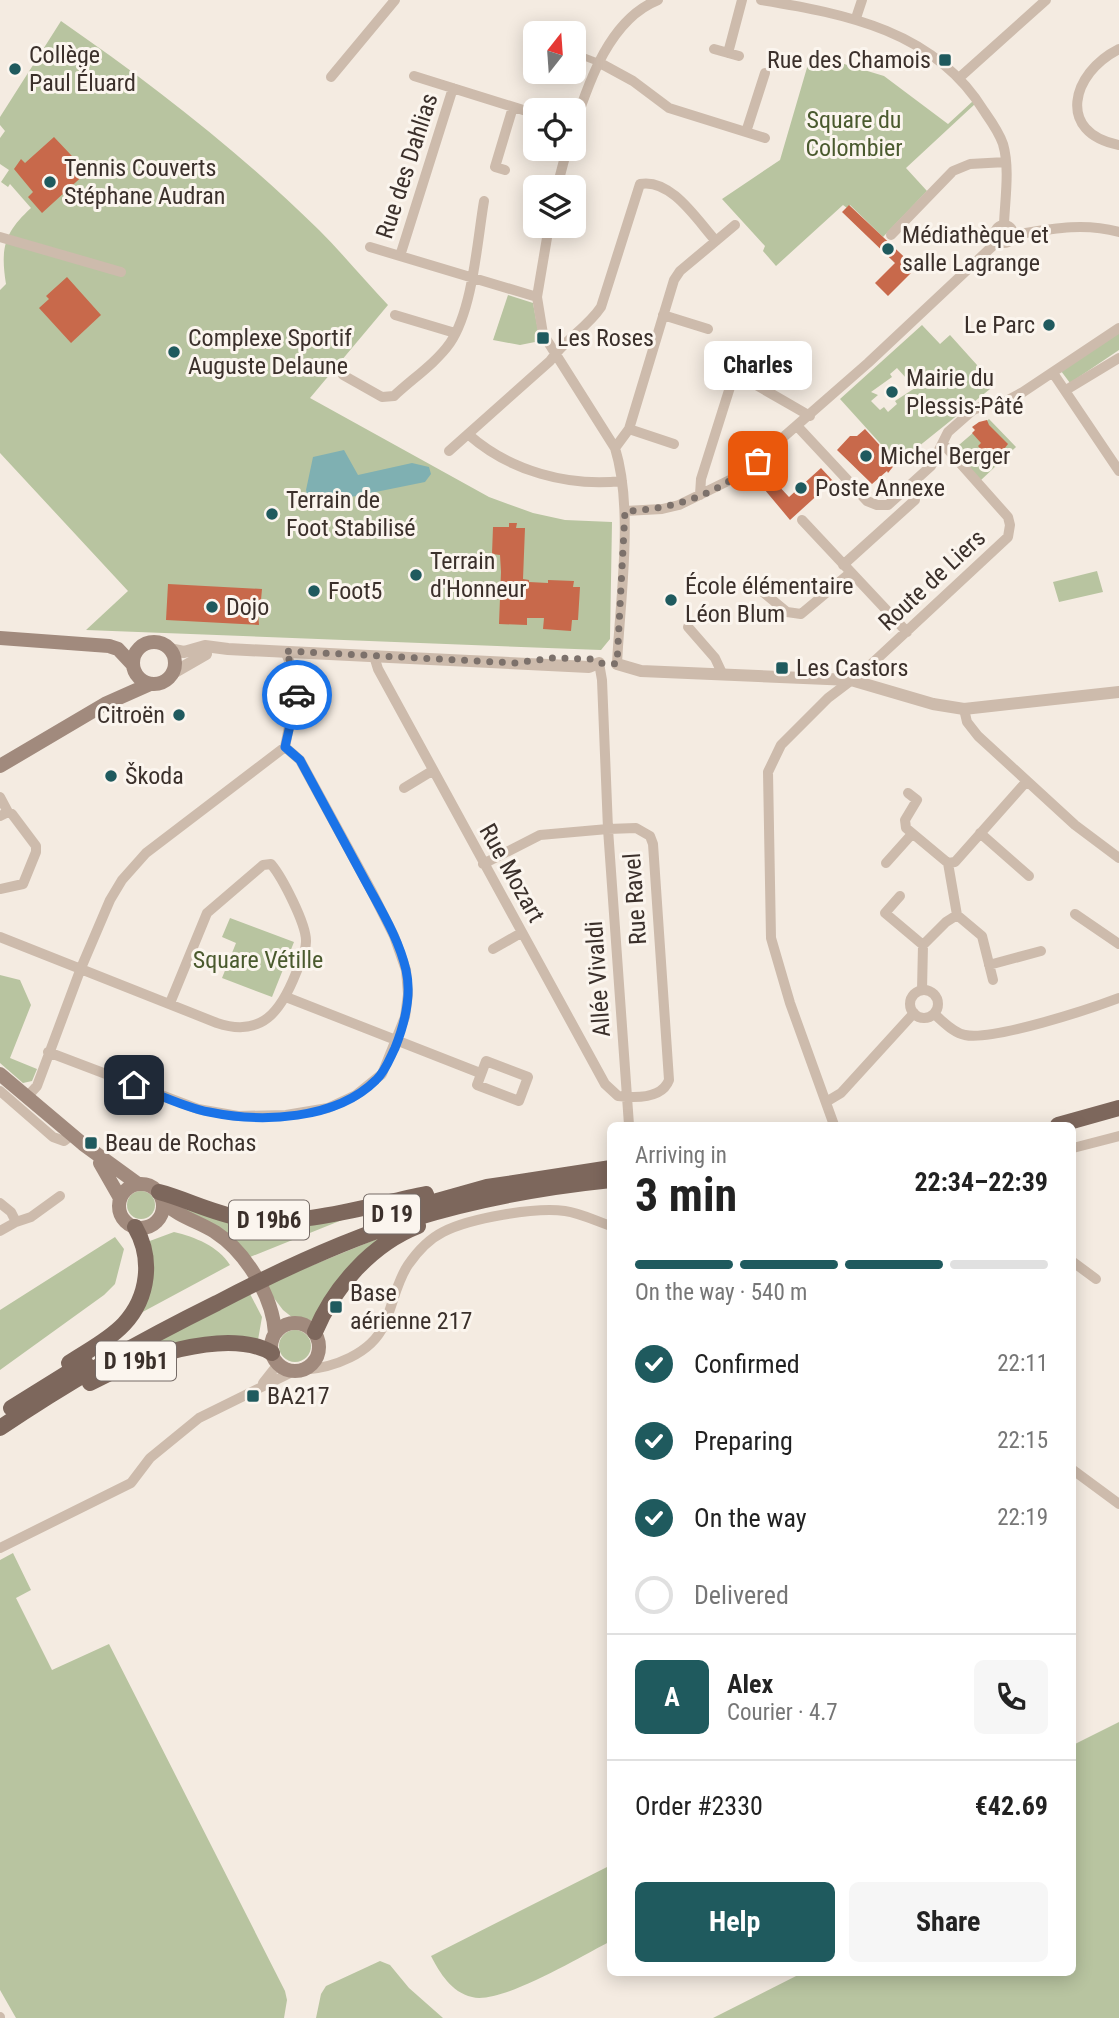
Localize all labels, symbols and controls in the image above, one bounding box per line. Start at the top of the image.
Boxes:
north arrow [523,21,586,84]
map controls [523,21,586,238]
place label: Collège Paul Éluard [29,41,136,97]
place label: Rue des Chamois [767,46,931,74]
marker: Rue des Chamois [937,52,953,68]
marker: Collège Paul Éluard [7,61,23,77]
street label: Rue des Dahlias [370,90,444,242]
button: locate [523,98,586,161]
park label: Square du Colombier [805,106,903,162]
place label: Tennis Couverts Stéphane Audran [64,154,225,210]
marker: Tennis Couverts Stéphane Audran [42,174,58,190]
button: layers [523,175,586,238]
place label: Médiathèque et salle Lagrange [902,221,1049,277]
marker: Médiathèque et salle Lagrange [880,241,896,257]
place label: Le Parc [964,311,1035,339]
marker: Le Parc [1041,317,1057,333]
place label: Complexe Sportif Auguste Delaune [188,324,352,380]
place label: Les Roses [557,324,654,352]
marker: Les Roses [535,330,551,346]
callout: Charles [704,342,812,391]
marker: Complexe Sportif Auguste Delaune [166,344,182,360]
text: Charles [723,352,793,379]
place label: Mairie du Plessis-Pâté [906,364,1023,420]
marker: Mairie du Plessis-Pâté [884,384,900,400]
pin [728,431,788,491]
icon: bag [739,442,777,480]
place label: Michel Berger [880,442,1010,470]
marker: Michel Berger [858,448,874,464]
place label: Poste Annexe [815,474,945,502]
marker: Poste Annexe [793,480,809,496]
place label: Terrain de Foot Stabilisé [286,486,416,542]
marker: Terrain de Foot Stabilisé [264,506,280,522]
street label: Route de Liers [873,524,991,636]
place label: Terrain d'Honneur [430,547,526,603]
marker: Terrain d'Honneur [408,567,424,583]
place label: École élémentaire Léon Blum [685,572,854,628]
place label: Foot5 [328,577,382,605]
marker: Foot5 [306,583,322,599]
marker: École élémentaire Léon Blum [663,592,679,608]
place label: Dojo [226,593,269,621]
marker: Dojo [204,599,220,615]
place label: Les Castors [796,654,908,682]
courier [262,660,332,730]
marker: Les Castors [774,660,790,676]
icon: car [278,676,316,714]
place label: Citroën [97,701,165,729]
marker: Citroën [171,707,187,723]
place label: Škoda [125,762,184,790]
marker: Škoda [103,768,119,784]
street label: Rue Mozart [474,819,550,927]
street label: Rue Ravel [618,852,652,946]
street label: Allée Vivaldi [580,920,616,1038]
park label: Square Vétille [193,946,323,974]
pin [104,1055,164,1115]
icon: home [115,1066,153,1104]
place label: Beau de Rochas [105,1129,257,1157]
marker: Beau de Rochas [83,1135,99,1151]
text: Arriving in [635,1142,727,1169]
text: 22:34–22:39 [914,1167,1048,1197]
text: 3 min [635,1168,737,1222]
road number: D 19 [364,1194,420,1233]
road number: D 19b6 [229,1200,309,1240]
place label: Base aérienne 217 [350,1279,472,1335]
text: On the way · 540 m [635,1279,807,1306]
marker: Base aérienne 217 [328,1299,344,1315]
road number: D 19b1 [96,1342,176,1380]
icon: check [635,1345,673,1383]
text: Confirmed [694,1349,800,1379]
text: 22:11 [997,1350,1048,1377]
place label: BA217 [267,1382,329,1410]
marker: BA217 [245,1388,261,1404]
icon: check [635,1422,673,1460]
text: Preparing [694,1426,793,1456]
text: 22:15 [997,1427,1048,1454]
icon: check [635,1499,673,1537]
text: On the way [694,1503,807,1533]
text: 22:19 [997,1504,1048,1531]
text: Delivered [694,1580,789,1610]
button: phone [974,1660,1048,1734]
text: Alex [727,1669,773,1699]
text: A [664,1682,680,1712]
text: Courier · 4.7 [727,1699,838,1726]
text: Order #2330 [635,1791,763,1821]
text: €42.69 [975,1791,1048,1821]
button: Help [635,1882,835,1962]
button: Share [849,1882,1048,1962]

